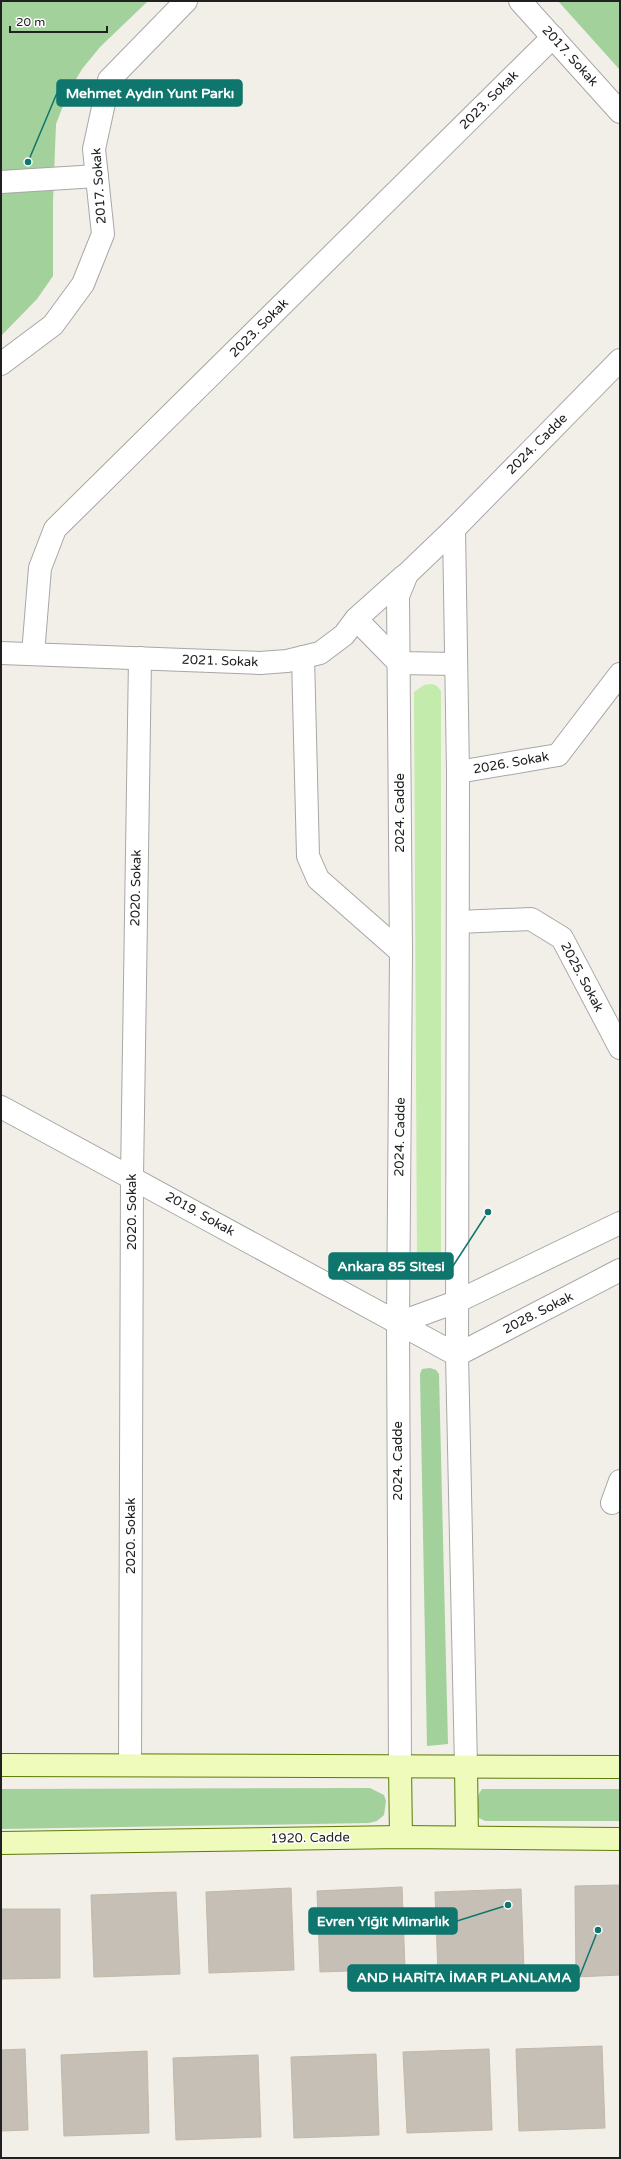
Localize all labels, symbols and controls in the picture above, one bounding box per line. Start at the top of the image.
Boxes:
scale bar [10,8,107,34]
text: 20 m [16,15,45,29]
street label: 2017. Sokak [539,22,601,90]
street label: 2023. Sokak [456,67,522,133]
callout: Mehmet Aydın Yunt Parkı [57,80,242,106]
text: Mehmet Aydın Yunt Parkı [66,85,234,102]
street label: 2017. Sokak [88,148,110,224]
street label: 2023. Sokak [226,295,292,361]
street label: 2024. Cadde [503,410,571,478]
street label: 2021. Sokak [181,652,259,670]
street label: 2026. Sokak [472,748,550,778]
street label: 2024. Cadde [392,773,408,853]
street label: 2020. Sokak [127,850,145,926]
street label: 2025. Sokak [557,939,607,1015]
street label: 2024. Cadde [391,1097,409,1177]
street label: 2020. Sokak [124,1174,140,1250]
street label: 2019. Sokak [163,1188,237,1240]
callout: Ankara 85 Sitesi [329,1253,453,1279]
text: Ankara 85 Sitesi [337,1258,445,1275]
street label: 2028. Sokak [500,1288,576,1338]
street label: 2024. Cadde [390,1421,406,1501]
street label: 2020. Sokak [123,1498,139,1574]
street label: 1920. Cadde [270,1829,350,1847]
callout: Evren Yiğit Mimarlık [309,1908,457,1934]
text: Evren Yiğit Mimarlık [317,1913,450,1930]
callout: AND HARİTA İMAR PLANLAMA [348,1965,579,1991]
text: AND HARİTA İMAR PLANLAMA [356,1969,572,1986]

